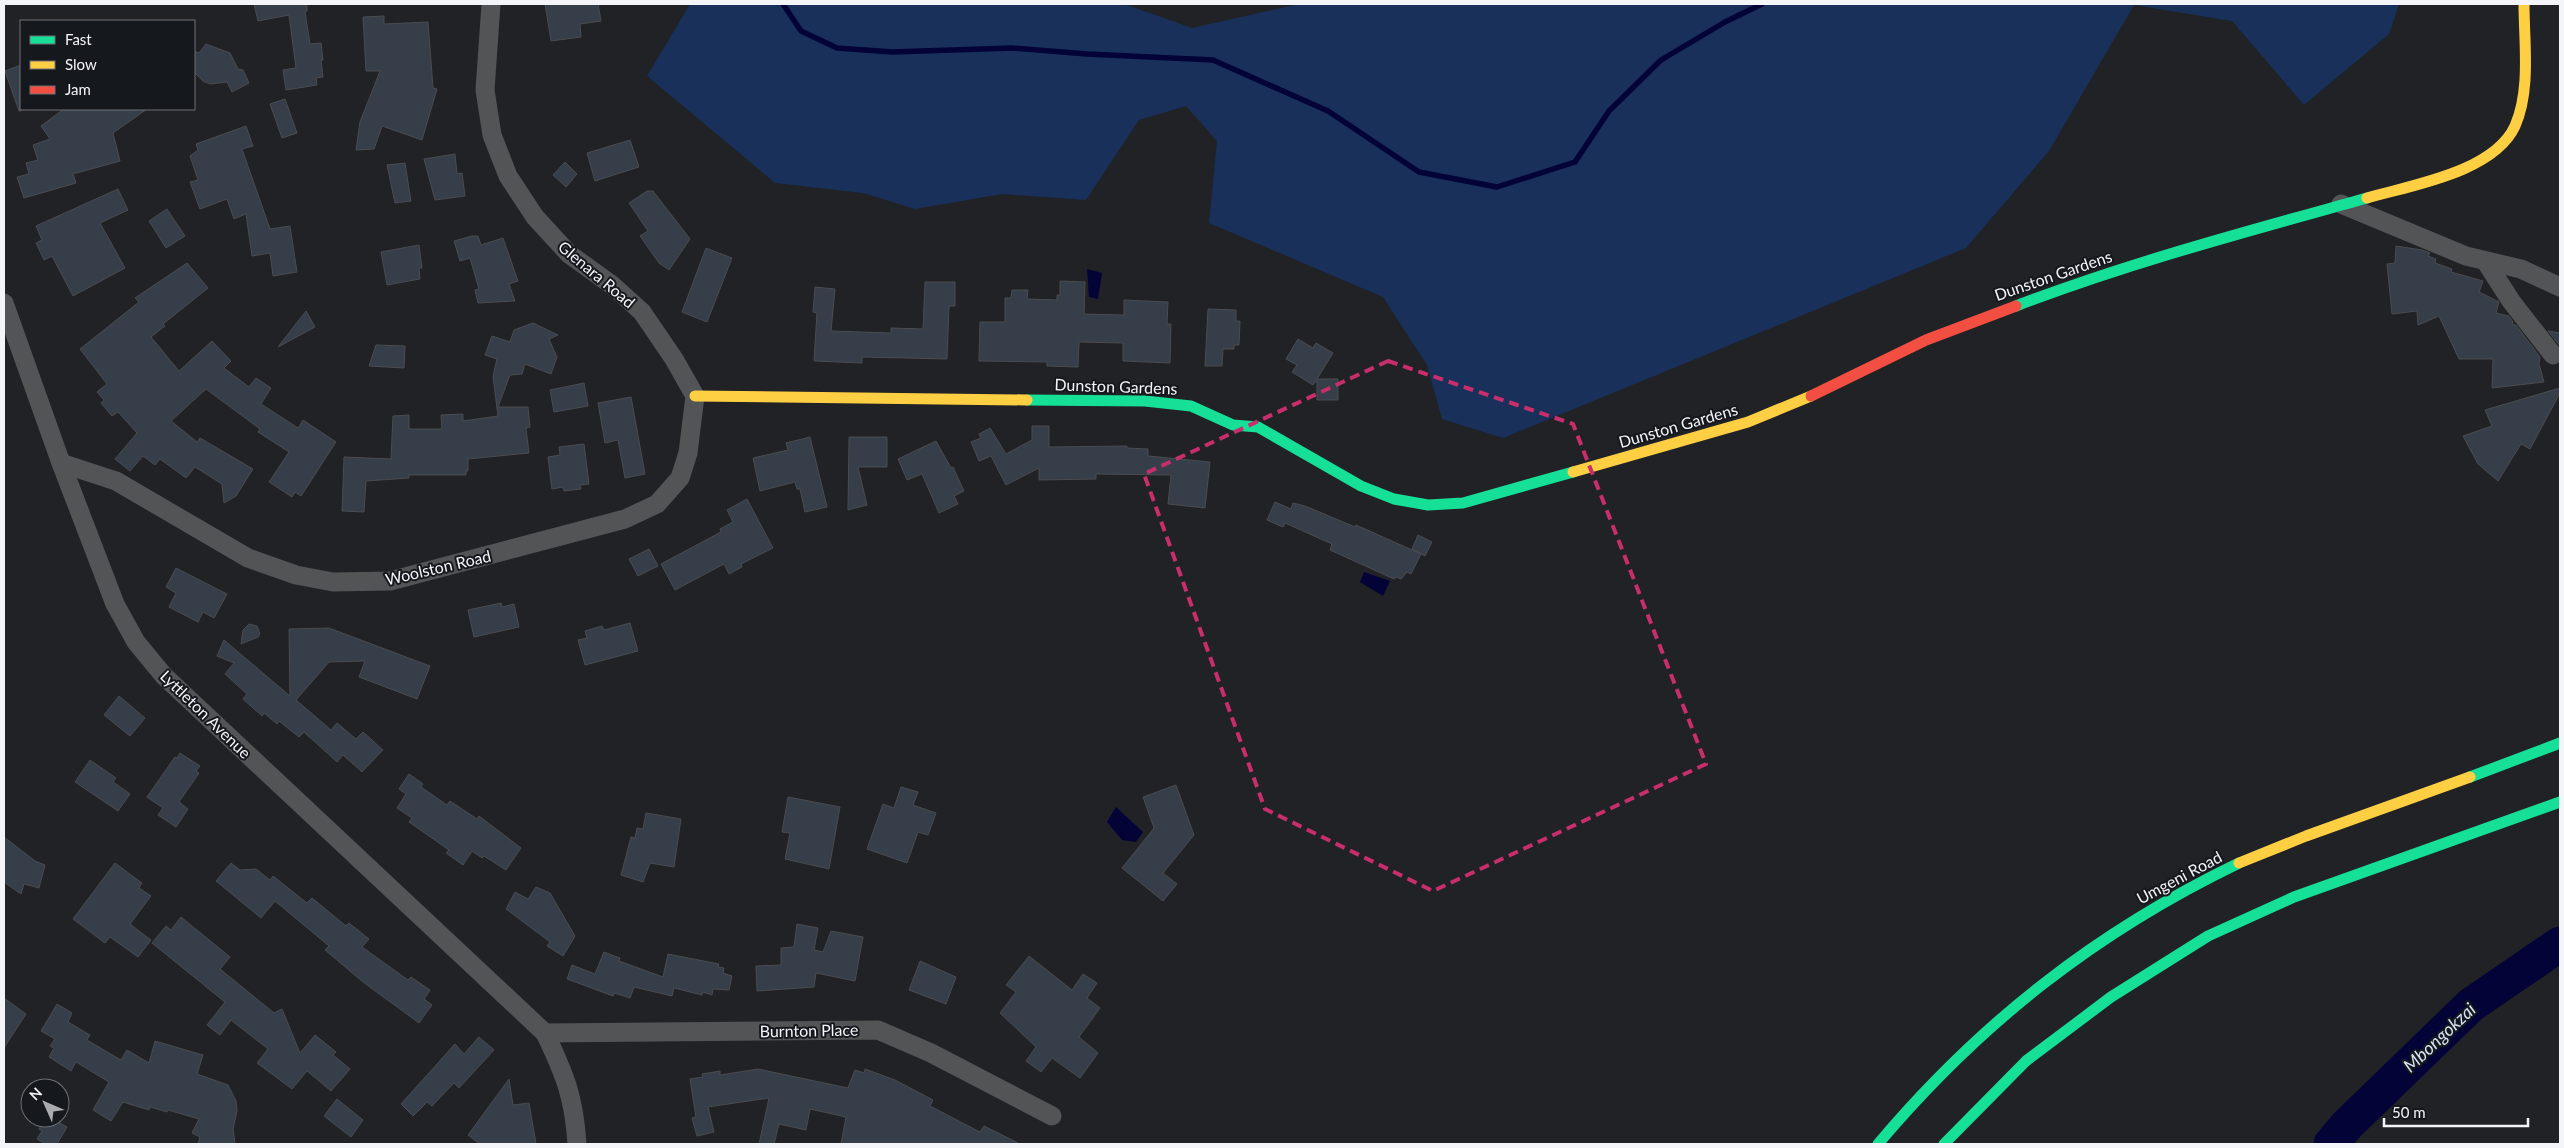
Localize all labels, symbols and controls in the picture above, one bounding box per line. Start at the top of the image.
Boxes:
legend [20,20,195,110]
text: Fast [65,30,92,48]
text: Slow [65,55,97,73]
text: Jam [65,80,91,98]
street label: Glenara Road [555,237,639,311]
street label: Dunston Gardens [1992,246,2114,304]
street label: Dunston Gardens [1054,374,1178,398]
street label: Dunston Gardens [1616,399,1740,451]
street label: Woolston Road [383,546,493,588]
street label: Lyttleton Avenue [157,666,255,762]
street label: Umgeni Road [2133,847,2225,907]
water label: Mbongokzai [2398,998,2480,1076]
street label: Burnton Place [759,1020,859,1040]
north arrow [20,1078,70,1128]
text: N [26,1084,45,1103]
scale bar [2384,1096,2528,1128]
text: 50 m [2392,1103,2426,1121]

